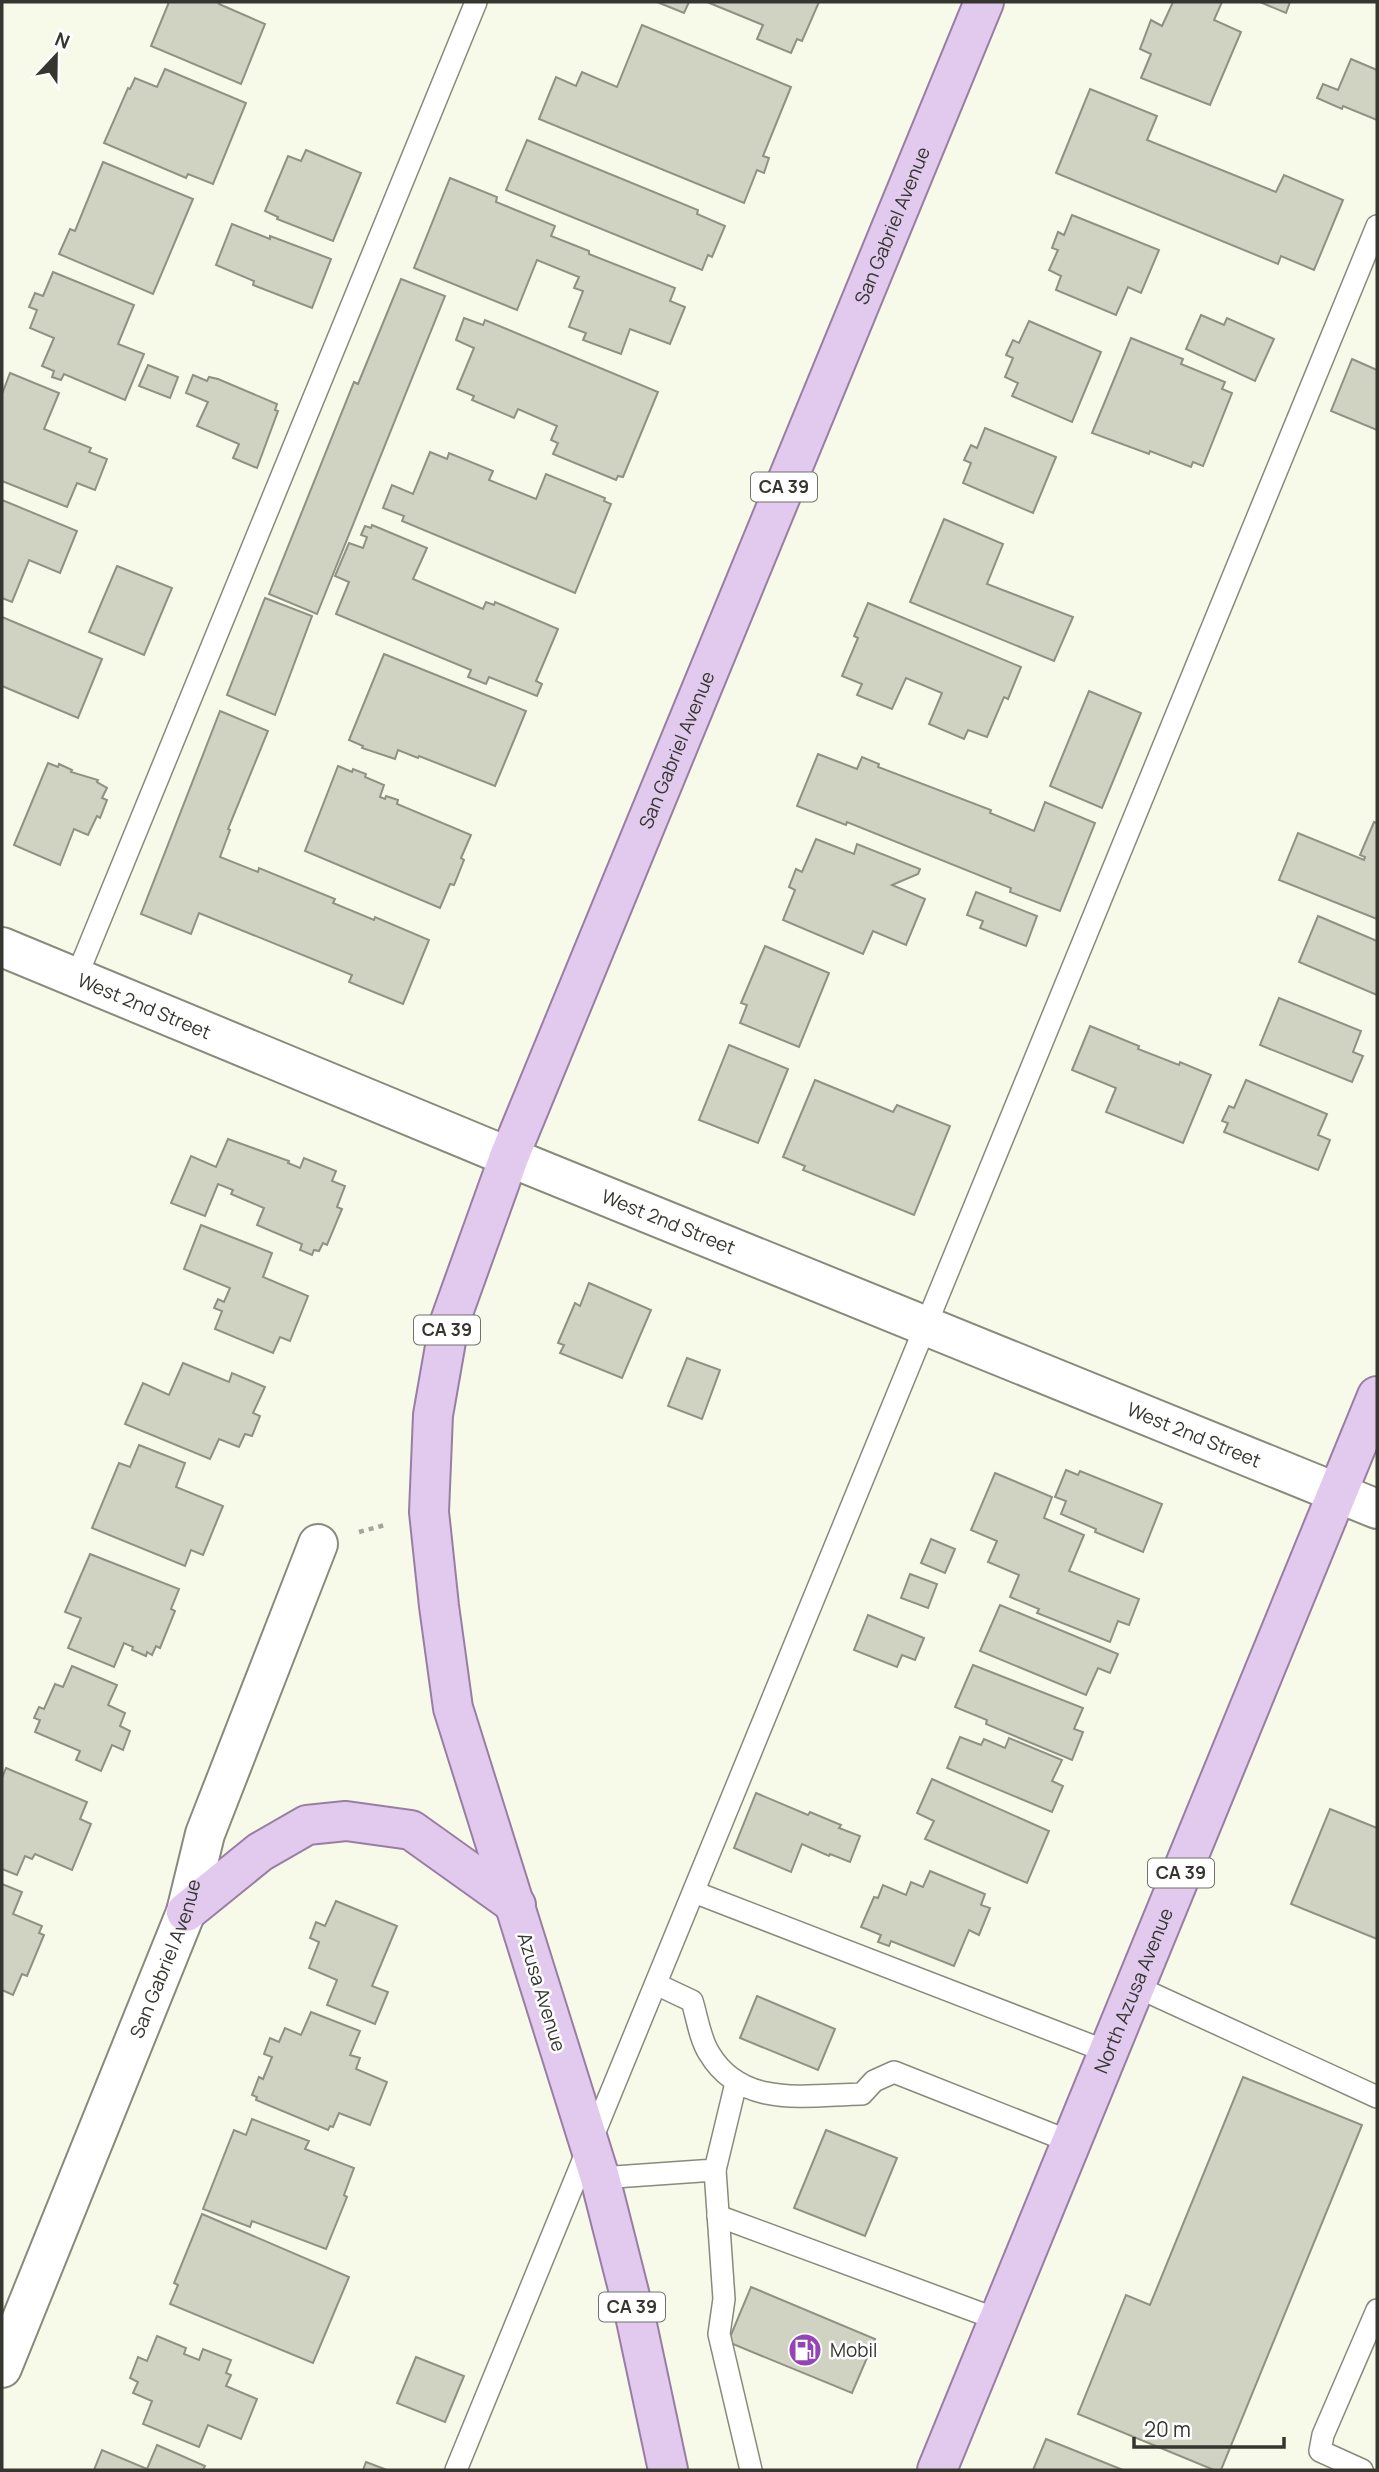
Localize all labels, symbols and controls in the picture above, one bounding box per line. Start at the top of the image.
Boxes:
north arrow [21,21,91,91]
text: N [51,26,74,55]
street label: San Gabriel Avenue [848,143,936,308]
road number: CA 39 [751,472,817,502]
street label: San Gabriel Avenue [632,667,720,833]
street label: West 2nd Street [74,967,215,1045]
street label: West 2nd Street [598,1183,739,1260]
road number: CA 39 [414,1316,480,1344]
street label: West 2nd Street [1123,1396,1265,1474]
road number: CA 39 [1148,1858,1214,1887]
street label: San Gabriel Avenue [123,1876,207,2042]
street label: North Azusa Avenue [1088,1904,1179,2077]
street label: Azusa Avenue [512,1929,572,2055]
road number: CA 39 [599,2292,665,2322]
fuel station icon: Mobil [786,2331,824,2369]
place label: Mobil [830,2337,877,2363]
scale bar [1134,2406,1284,2450]
text: 20 m [1144,2415,1191,2443]

